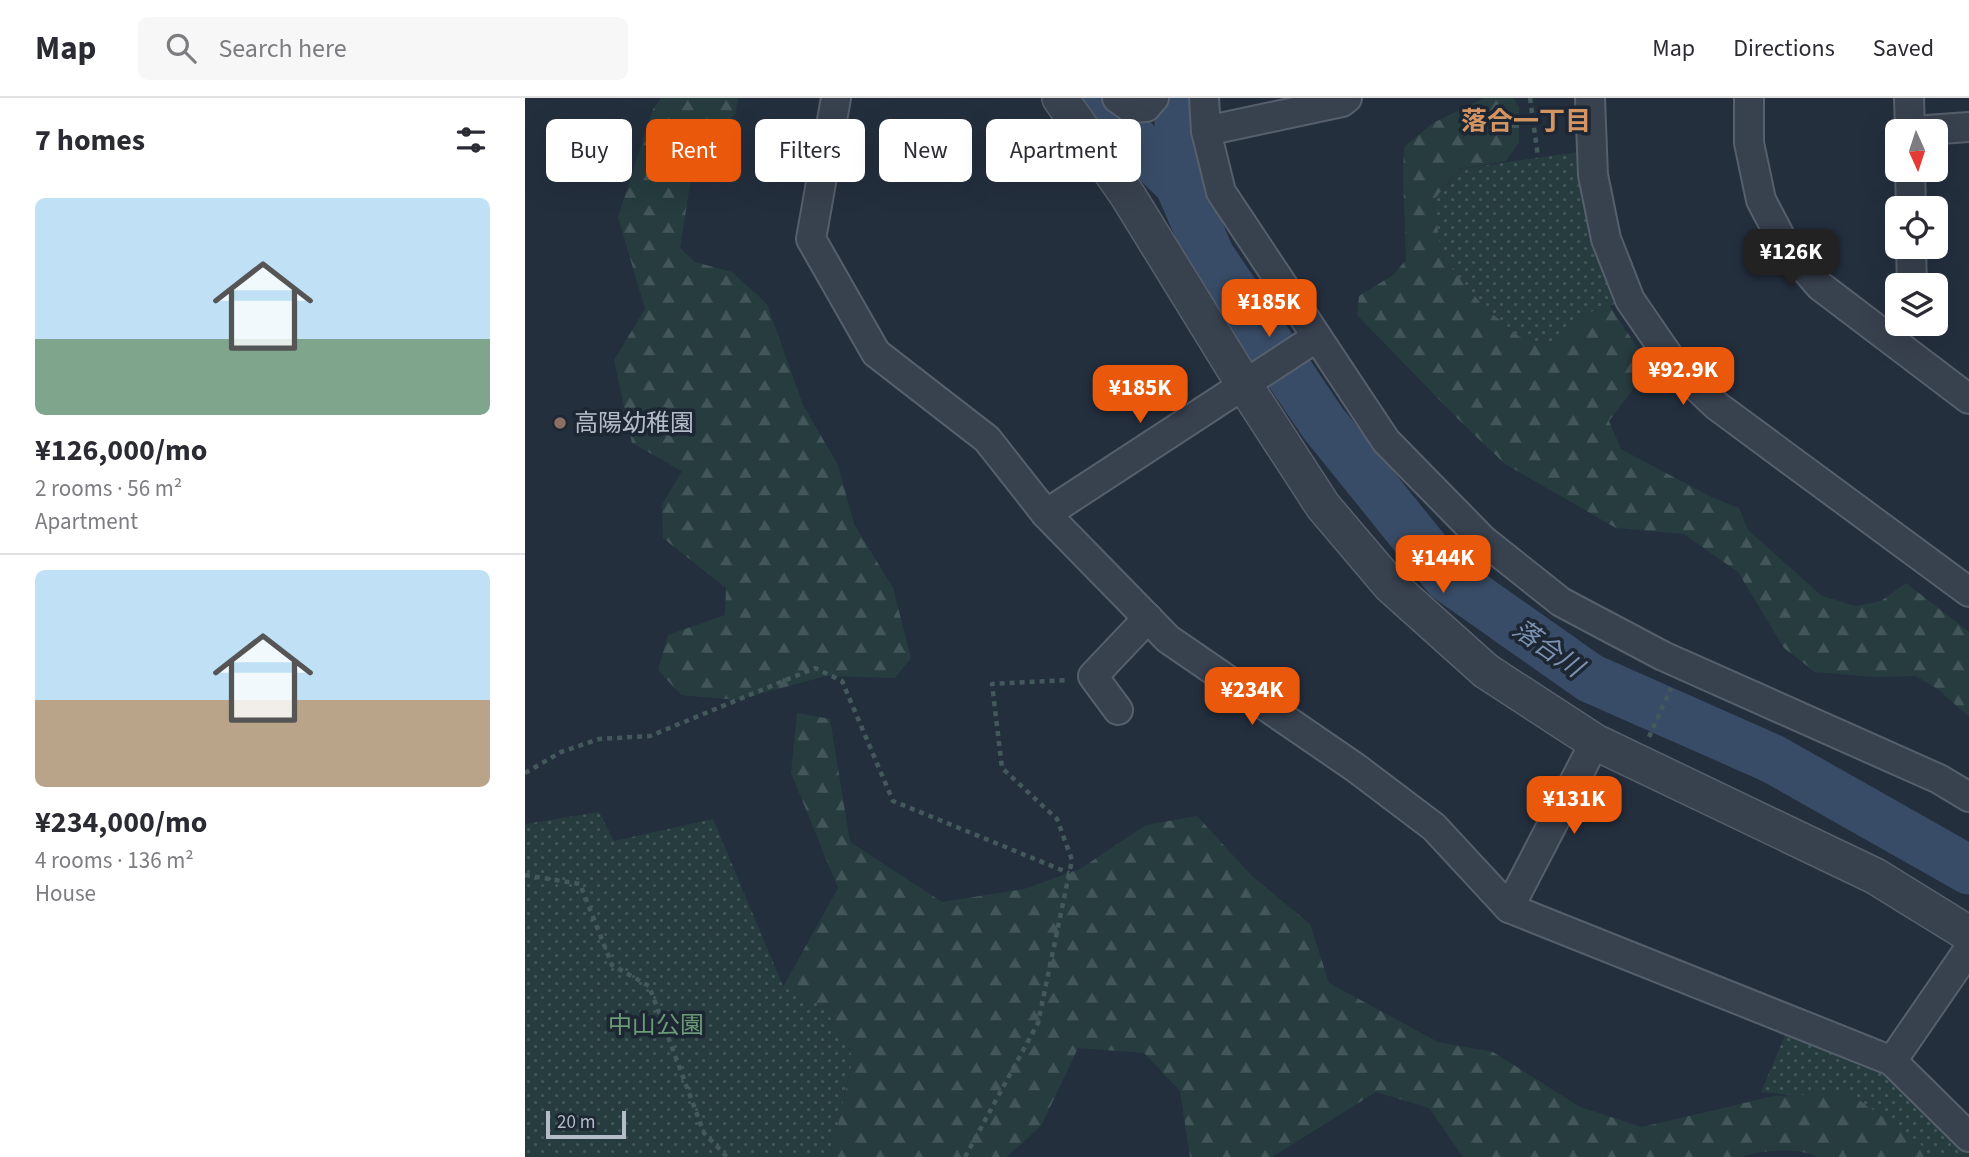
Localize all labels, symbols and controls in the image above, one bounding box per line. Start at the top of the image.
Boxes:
search box [138,17,628,80]
text: Map [35,25,96,72]
icon: search [162,29,200,67]
text: Search here [218,30,347,67]
text: Map [1652,31,1695,66]
text: Directions [1733,31,1835,66]
text: Saved [1873,31,1934,66]
district label: 落合一丁目 [1461,103,1591,140]
text: 7 homes [35,119,145,162]
chip: Buy [546,119,632,182]
chip: Rent [646,119,741,182]
chip: Filters [755,119,865,182]
chip: New [879,119,972,182]
chip: Apartment [986,119,1141,182]
north arrow [1885,119,1948,182]
map controls [1885,119,1948,336]
icon: filters [452,121,490,159]
button: locate [1885,196,1948,259]
pin: ¥126K [1742,230,1840,289]
text: ¥126K [1760,235,1822,268]
icon: home [200,243,326,369]
button: layers [1885,273,1948,336]
pin: ¥185K [1220,280,1318,339]
text: ¥185K [1238,285,1300,318]
pin: ¥92.9K [1626,348,1740,407]
text: ¥92.9K [1648,353,1718,386]
pin: ¥185K [1091,366,1189,425]
text: ¥185K [1109,371,1171,404]
place label: 高陽幼稚園 [574,406,694,441]
marker: 高陽幼稚園 [552,415,568,431]
text: ¥126,000/mo [35,429,207,472]
text: 2 rooms · 56 m² [35,472,182,505]
text: Apartment [35,505,138,538]
pin: ¥144K [1394,536,1492,595]
text: ¥144K [1412,541,1474,574]
water label: 落合川 [1505,611,1593,688]
icon: home [200,615,326,741]
pin: ¥234K [1203,668,1301,727]
text: ¥234K [1221,673,1283,706]
pin: ¥131K [1525,776,1623,836]
text: ¥131K [1543,782,1605,815]
text: ¥234,000/mo [35,801,207,844]
text: 4 rooms · 136 m² [35,844,194,877]
text: House [35,877,96,910]
park label: 中山公園 [608,1008,704,1043]
scale bar [546,1108,627,1140]
text: 20 m [557,1109,595,1136]

